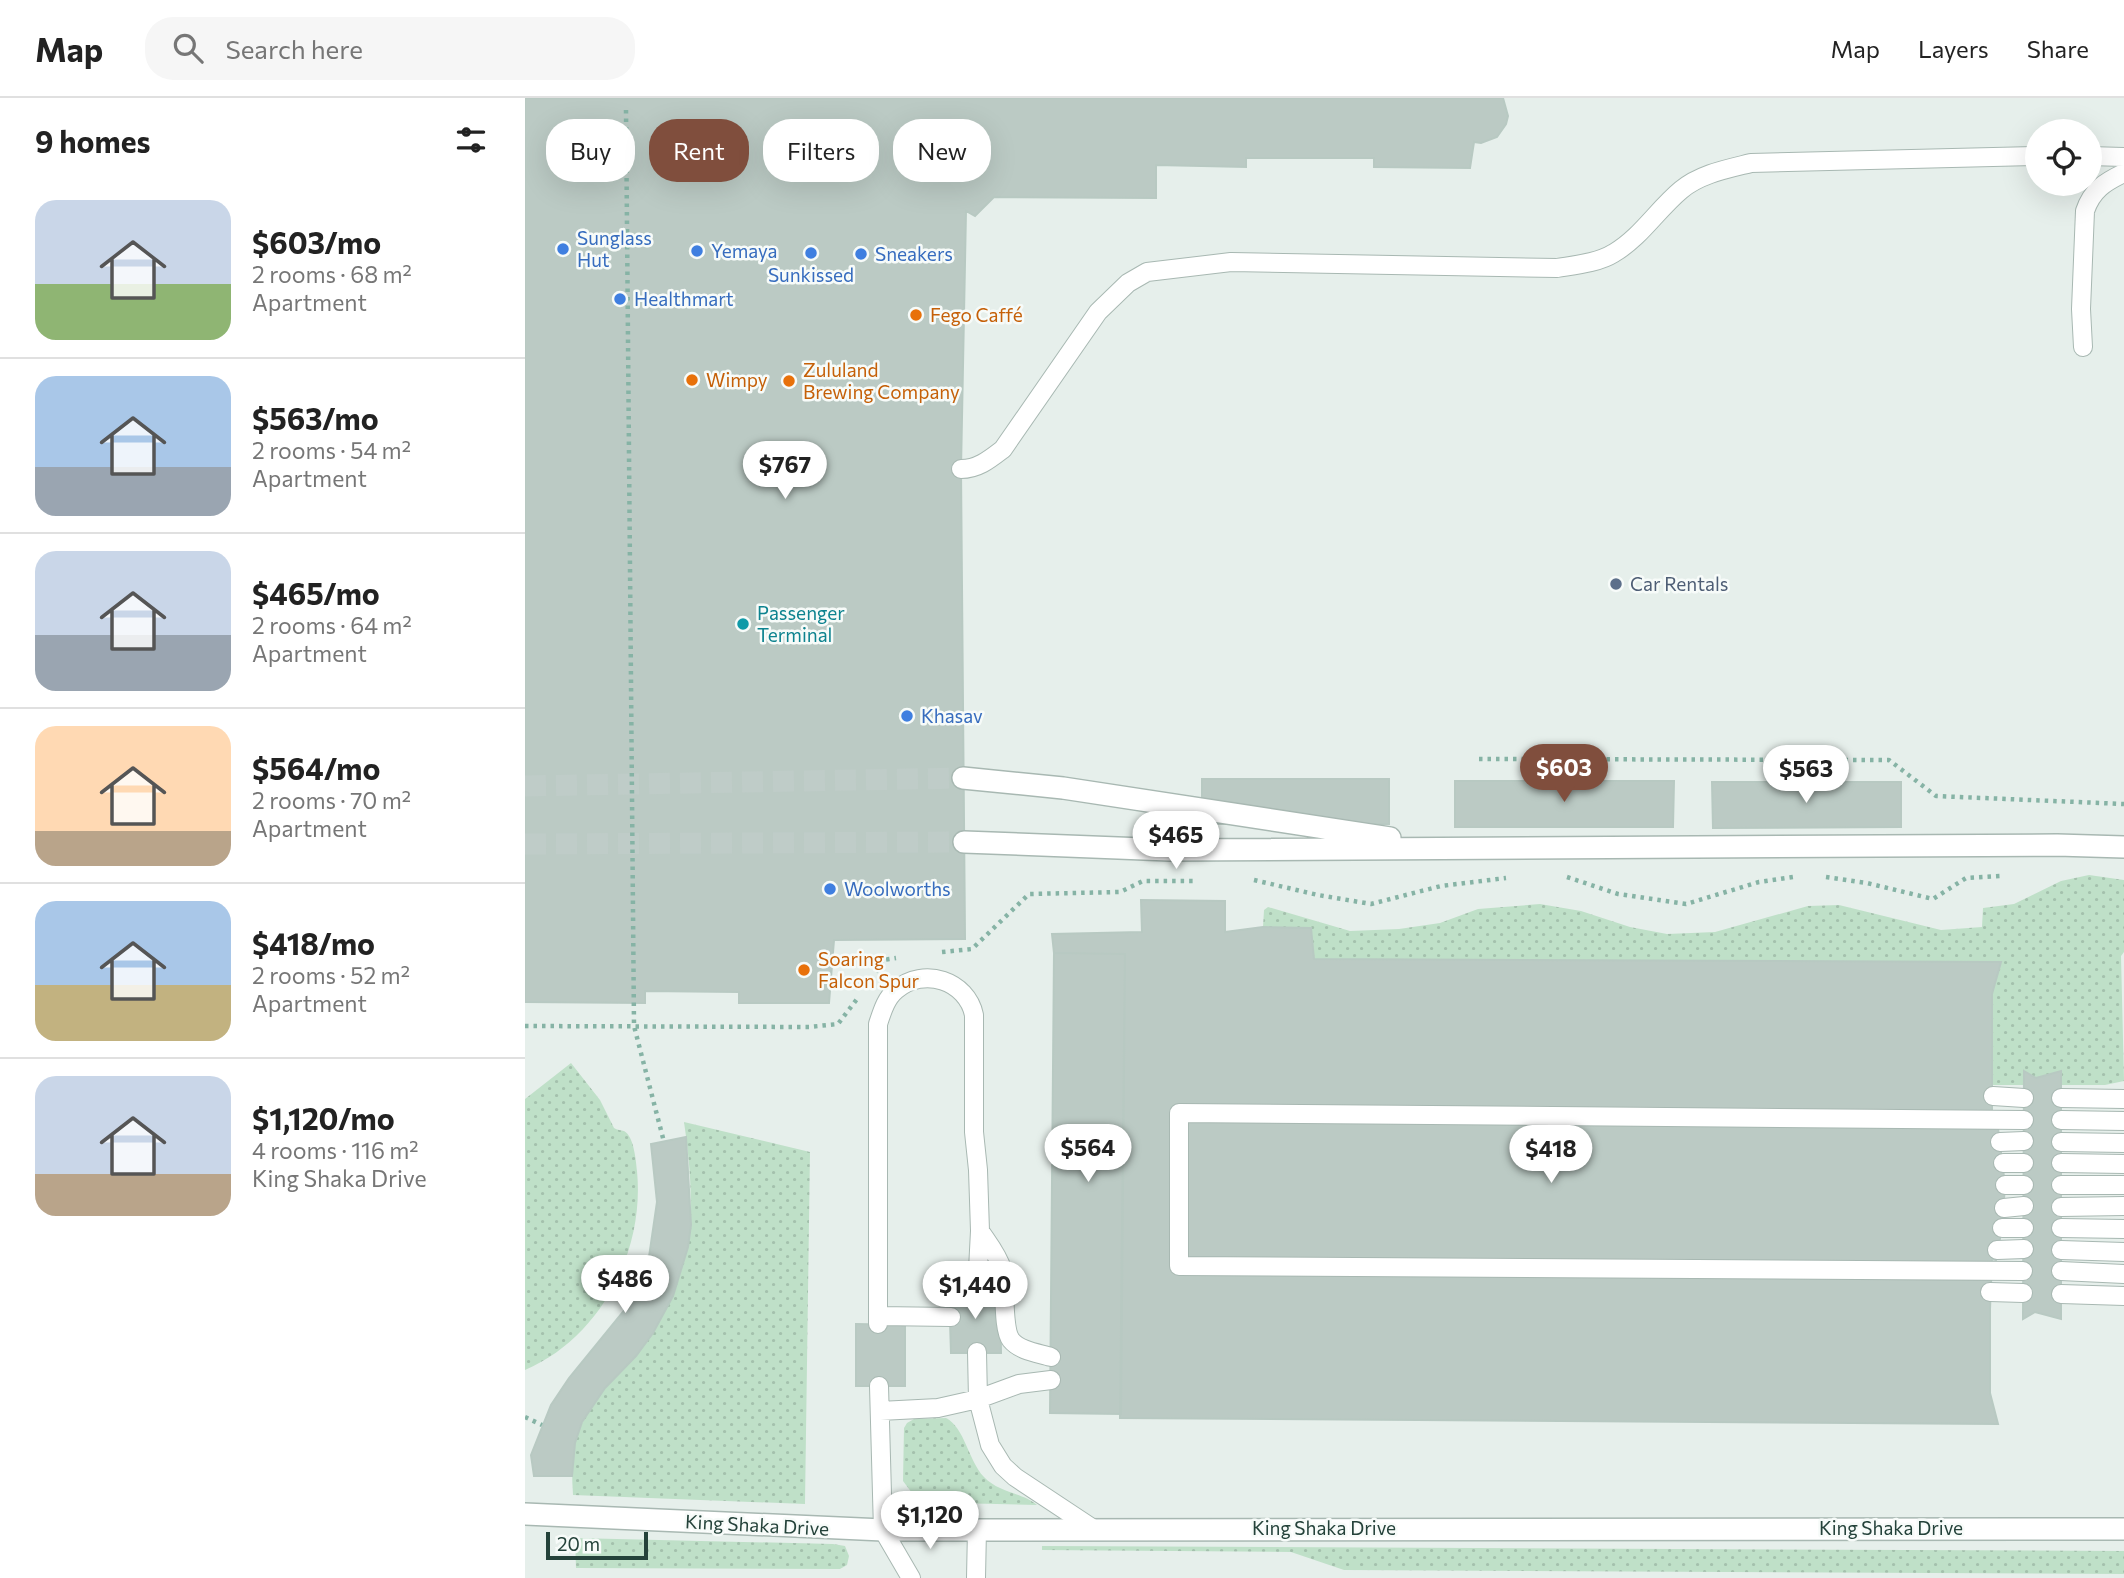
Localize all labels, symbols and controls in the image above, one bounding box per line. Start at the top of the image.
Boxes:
search box [145,17,635,80]
text: Map [35,28,103,69]
icon: search [169,29,207,67]
text: Search here [225,33,363,64]
text: Map [1831,34,1880,63]
text: Layers [1918,34,1989,63]
text: Share [2027,34,2089,63]
chip: Buy [546,119,635,182]
chip: Rent [649,119,749,182]
chip: Filters [763,119,879,182]
chip: New [893,119,991,182]
map controls [2025,119,2102,196]
button: locate [2025,119,2102,196]
icon: filters [452,121,490,159]
text: 9 homes [35,122,150,159]
text: $603/mo [252,223,381,260]
place label: Sunglass Hut [577,226,652,271]
icon: home [91,228,175,312]
place label: Yemaya [711,239,778,262]
marker: Sunglass Hut [555,241,571,257]
place label: Sneakers [875,242,953,265]
marker: Yemaya [689,243,705,259]
marker: Sunkissed [803,245,819,261]
marker: Sneakers [853,246,869,262]
text: 2 rooms · 68 m² [252,260,412,288]
place label: Sunkissed [768,263,854,286]
place label: Healthmart [634,287,734,310]
text: Apartment [252,288,367,316]
marker: Healthmart [612,291,628,307]
place label: Fego Caffé [930,303,1023,326]
marker: Fego Caffé [908,307,924,323]
place label: Zululand Brewing Company [803,358,960,403]
place label: Wimpy [706,368,768,391]
marker: Wimpy [684,372,700,388]
marker: Zululand Brewing Company [781,373,797,389]
text: $563/mo [252,399,379,436]
icon: home [91,404,175,488]
text: 2 rooms · 54 m² [252,436,411,464]
pin: $767 [744,442,826,501]
text: $767 [759,450,811,478]
text: Apartment [252,464,367,492]
place label: Car Rentals [1630,572,1728,595]
text: $465/mo [252,574,380,611]
marker: Car Rentals [1608,576,1624,592]
icon: home [91,579,175,663]
place label: Passenger Terminal [757,601,845,646]
text: 2 rooms · 64 m² [252,611,412,639]
marker: Passenger Terminal [735,616,751,632]
text: Apartment [252,639,367,667]
place label: Khasav [921,704,983,727]
marker: Khasav [899,708,915,724]
pin: $603 [1523,744,1605,804]
pin: $563 [1765,746,1847,805]
text: $564/mo [252,749,380,786]
text: $603 [1536,753,1592,781]
icon: home [91,754,175,838]
text: $563 [1779,754,1833,782]
text: 2 rooms · 70 m² [252,786,411,814]
pin: $465 [1135,812,1217,871]
text: Apartment [252,814,367,842]
text: $465 [1149,820,1203,848]
place label: Woolworths [844,877,951,900]
marker: Woolworths [822,881,838,897]
text: $418/mo [252,924,375,961]
icon: home [91,929,175,1013]
place label: Soaring Falcon Spur [818,947,920,992]
text: 2 rooms · 52 m² [252,961,410,989]
marker: Soaring Falcon Spur [796,962,812,978]
text: Apartment [252,989,367,1017]
text: $1,120/mo [252,1099,395,1136]
icon: home [91,1104,175,1188]
pin: $564 [1047,1124,1129,1184]
pin: $418 [1510,1126,1592,1185]
text: $564 [1061,1133,1115,1161]
text: $418 [1525,1134,1577,1162]
text: 4 rooms · 116 m² [252,1136,419,1164]
text: King Shaka Drive [252,1164,427,1192]
pin: $486 [584,1256,666,1315]
pin: $1,440 [918,1262,1032,1321]
text: $486 [597,1264,653,1292]
text: $1,440 [939,1270,1011,1298]
pin: $1,120 [873,1492,987,1551]
text: $1,120 [897,1500,963,1528]
street label: King Shaka Drive [684,1509,830,1540]
street label: King Shaka Drive [1252,1516,1396,1539]
street label: King Shaka Drive [1819,1516,1963,1539]
scale bar [546,1529,647,1561]
text: 20 m [557,1532,600,1555]

